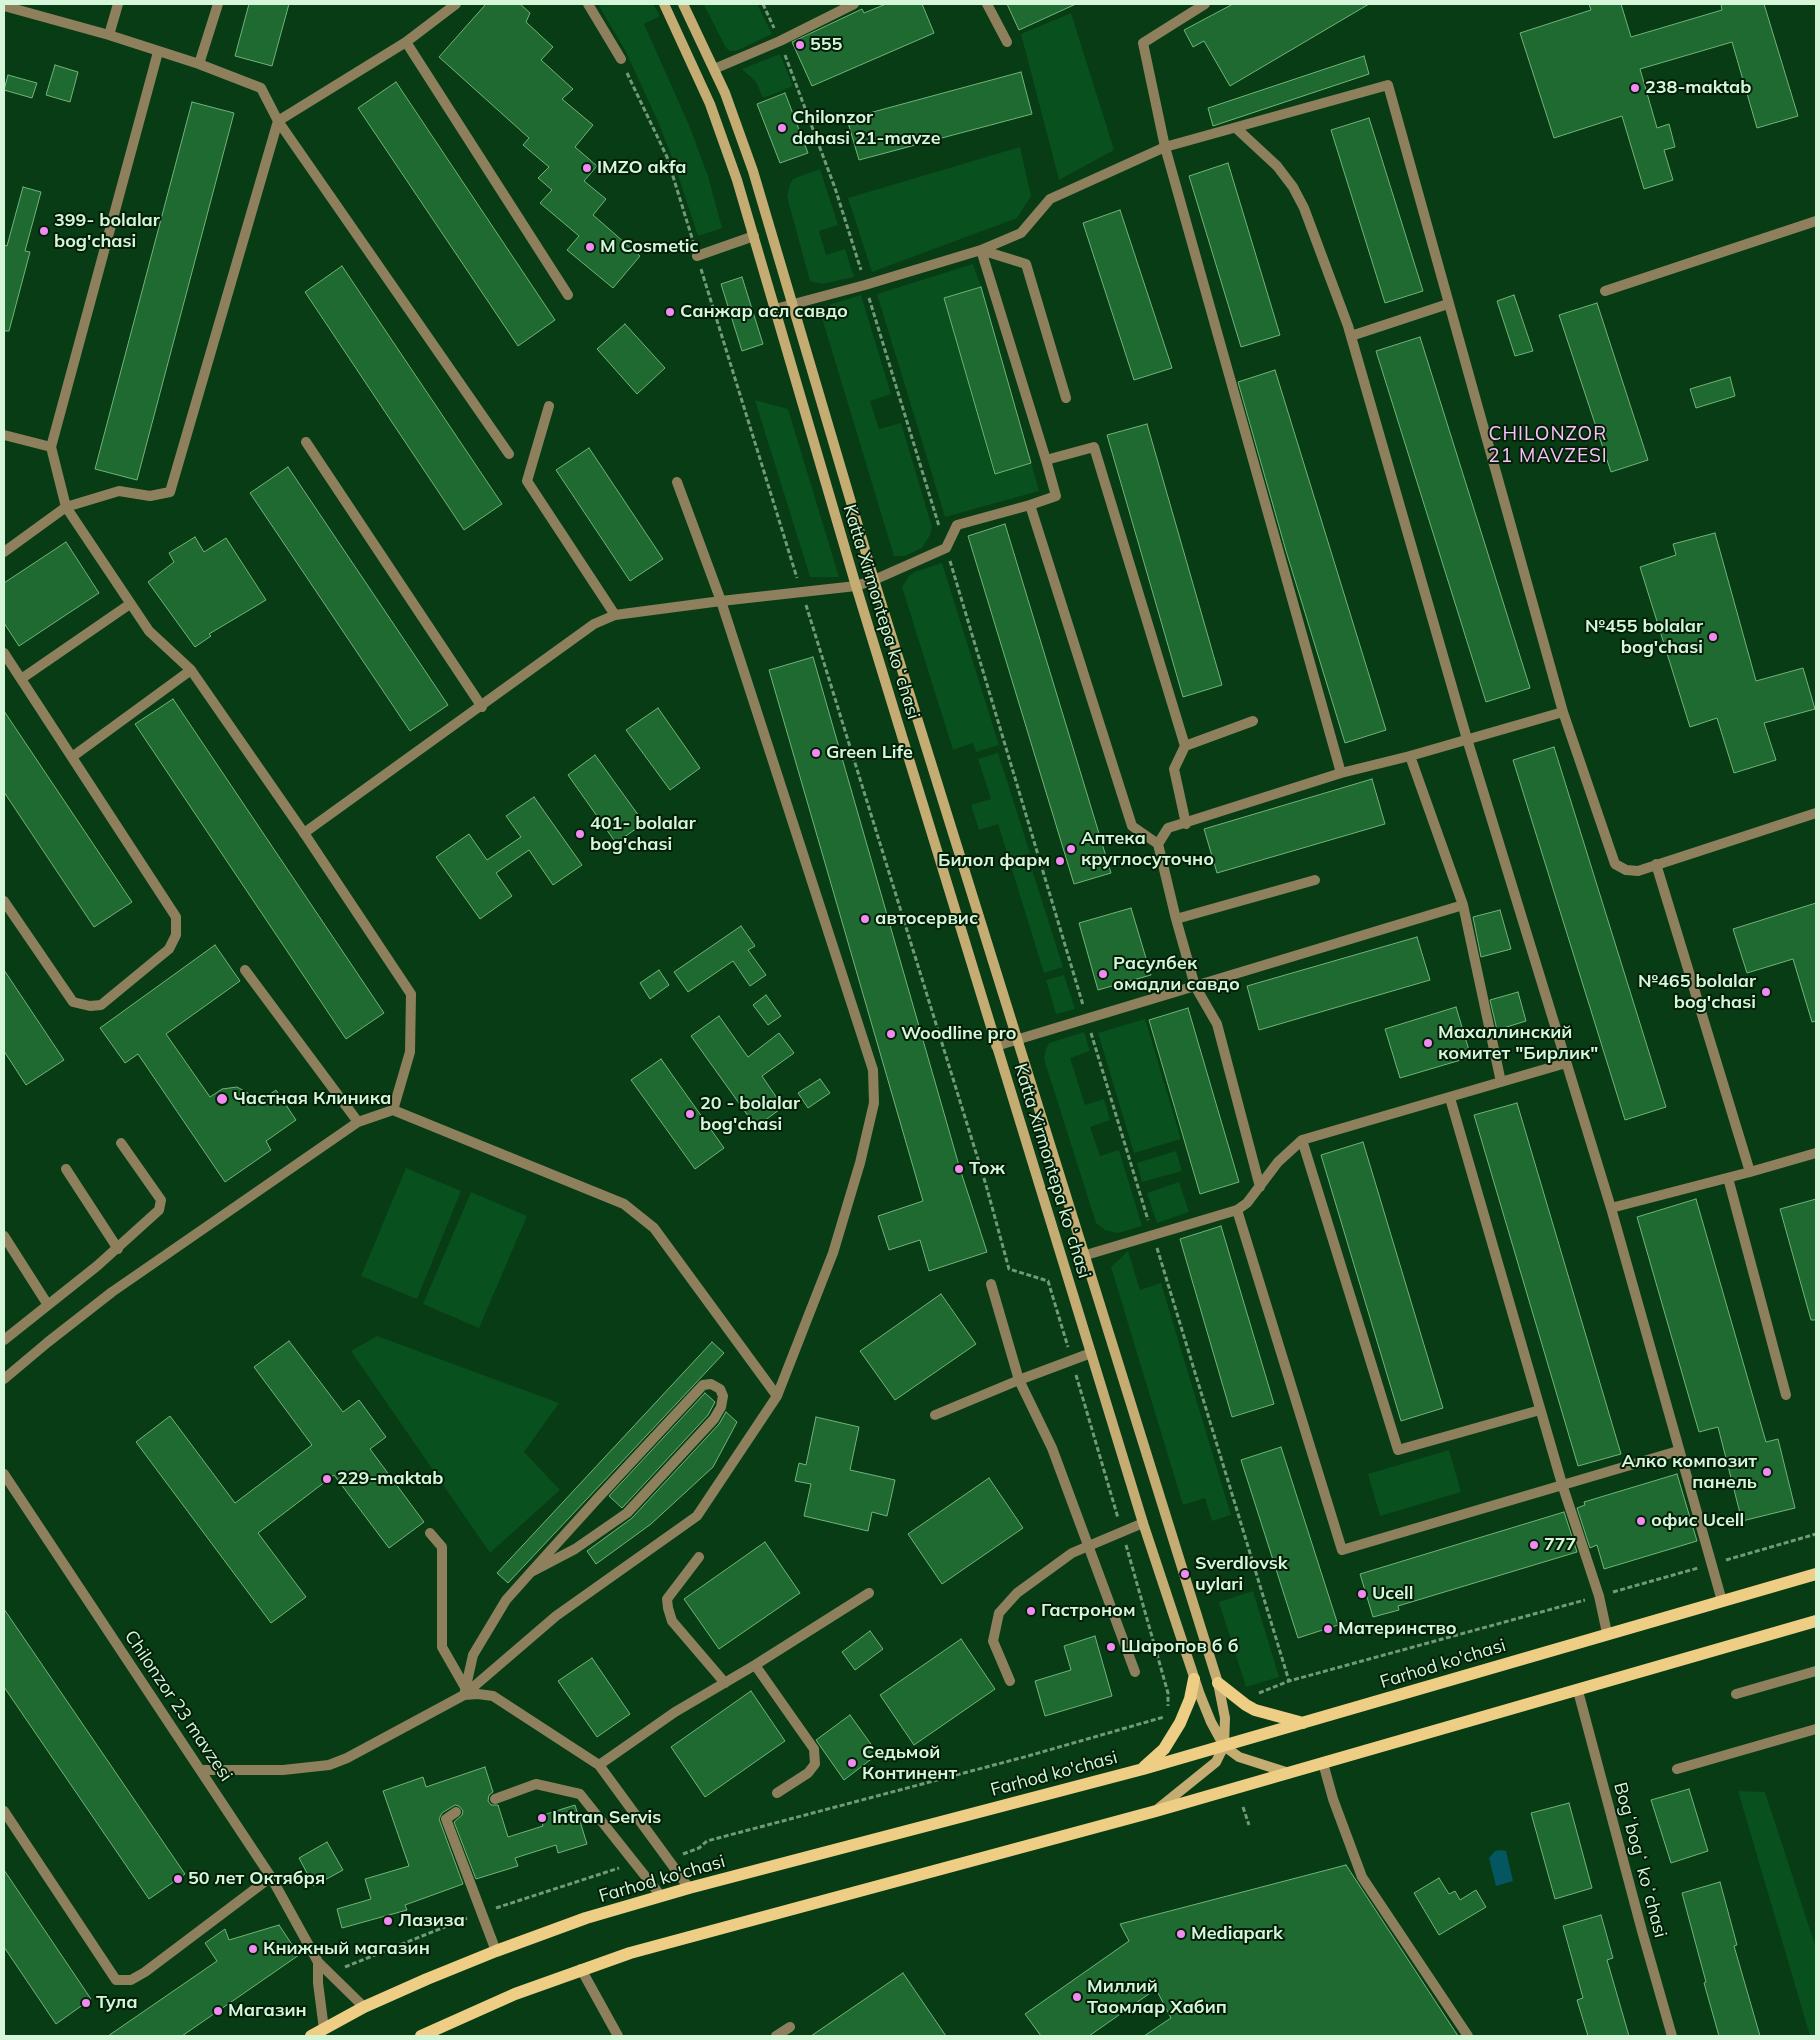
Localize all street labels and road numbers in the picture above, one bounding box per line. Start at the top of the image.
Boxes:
street label: Katta Xirmontepa koʻchasi [838,502,924,722]
street label: Katta Xirmontepa koʻchasi [1009,1061,1095,1281]
street label: Chilonzor 23 mavzesi [119,1626,237,1786]
street label: Farhod ko'chasi [1378,1635,1508,1693]
street label: Farhod ko'chasi [988,1747,1120,1801]
street label: Bogʻbogʻ koʻchasi [1609,1780,1671,1940]
street label: Farhod ko'chasi [596,1851,728,1907]

